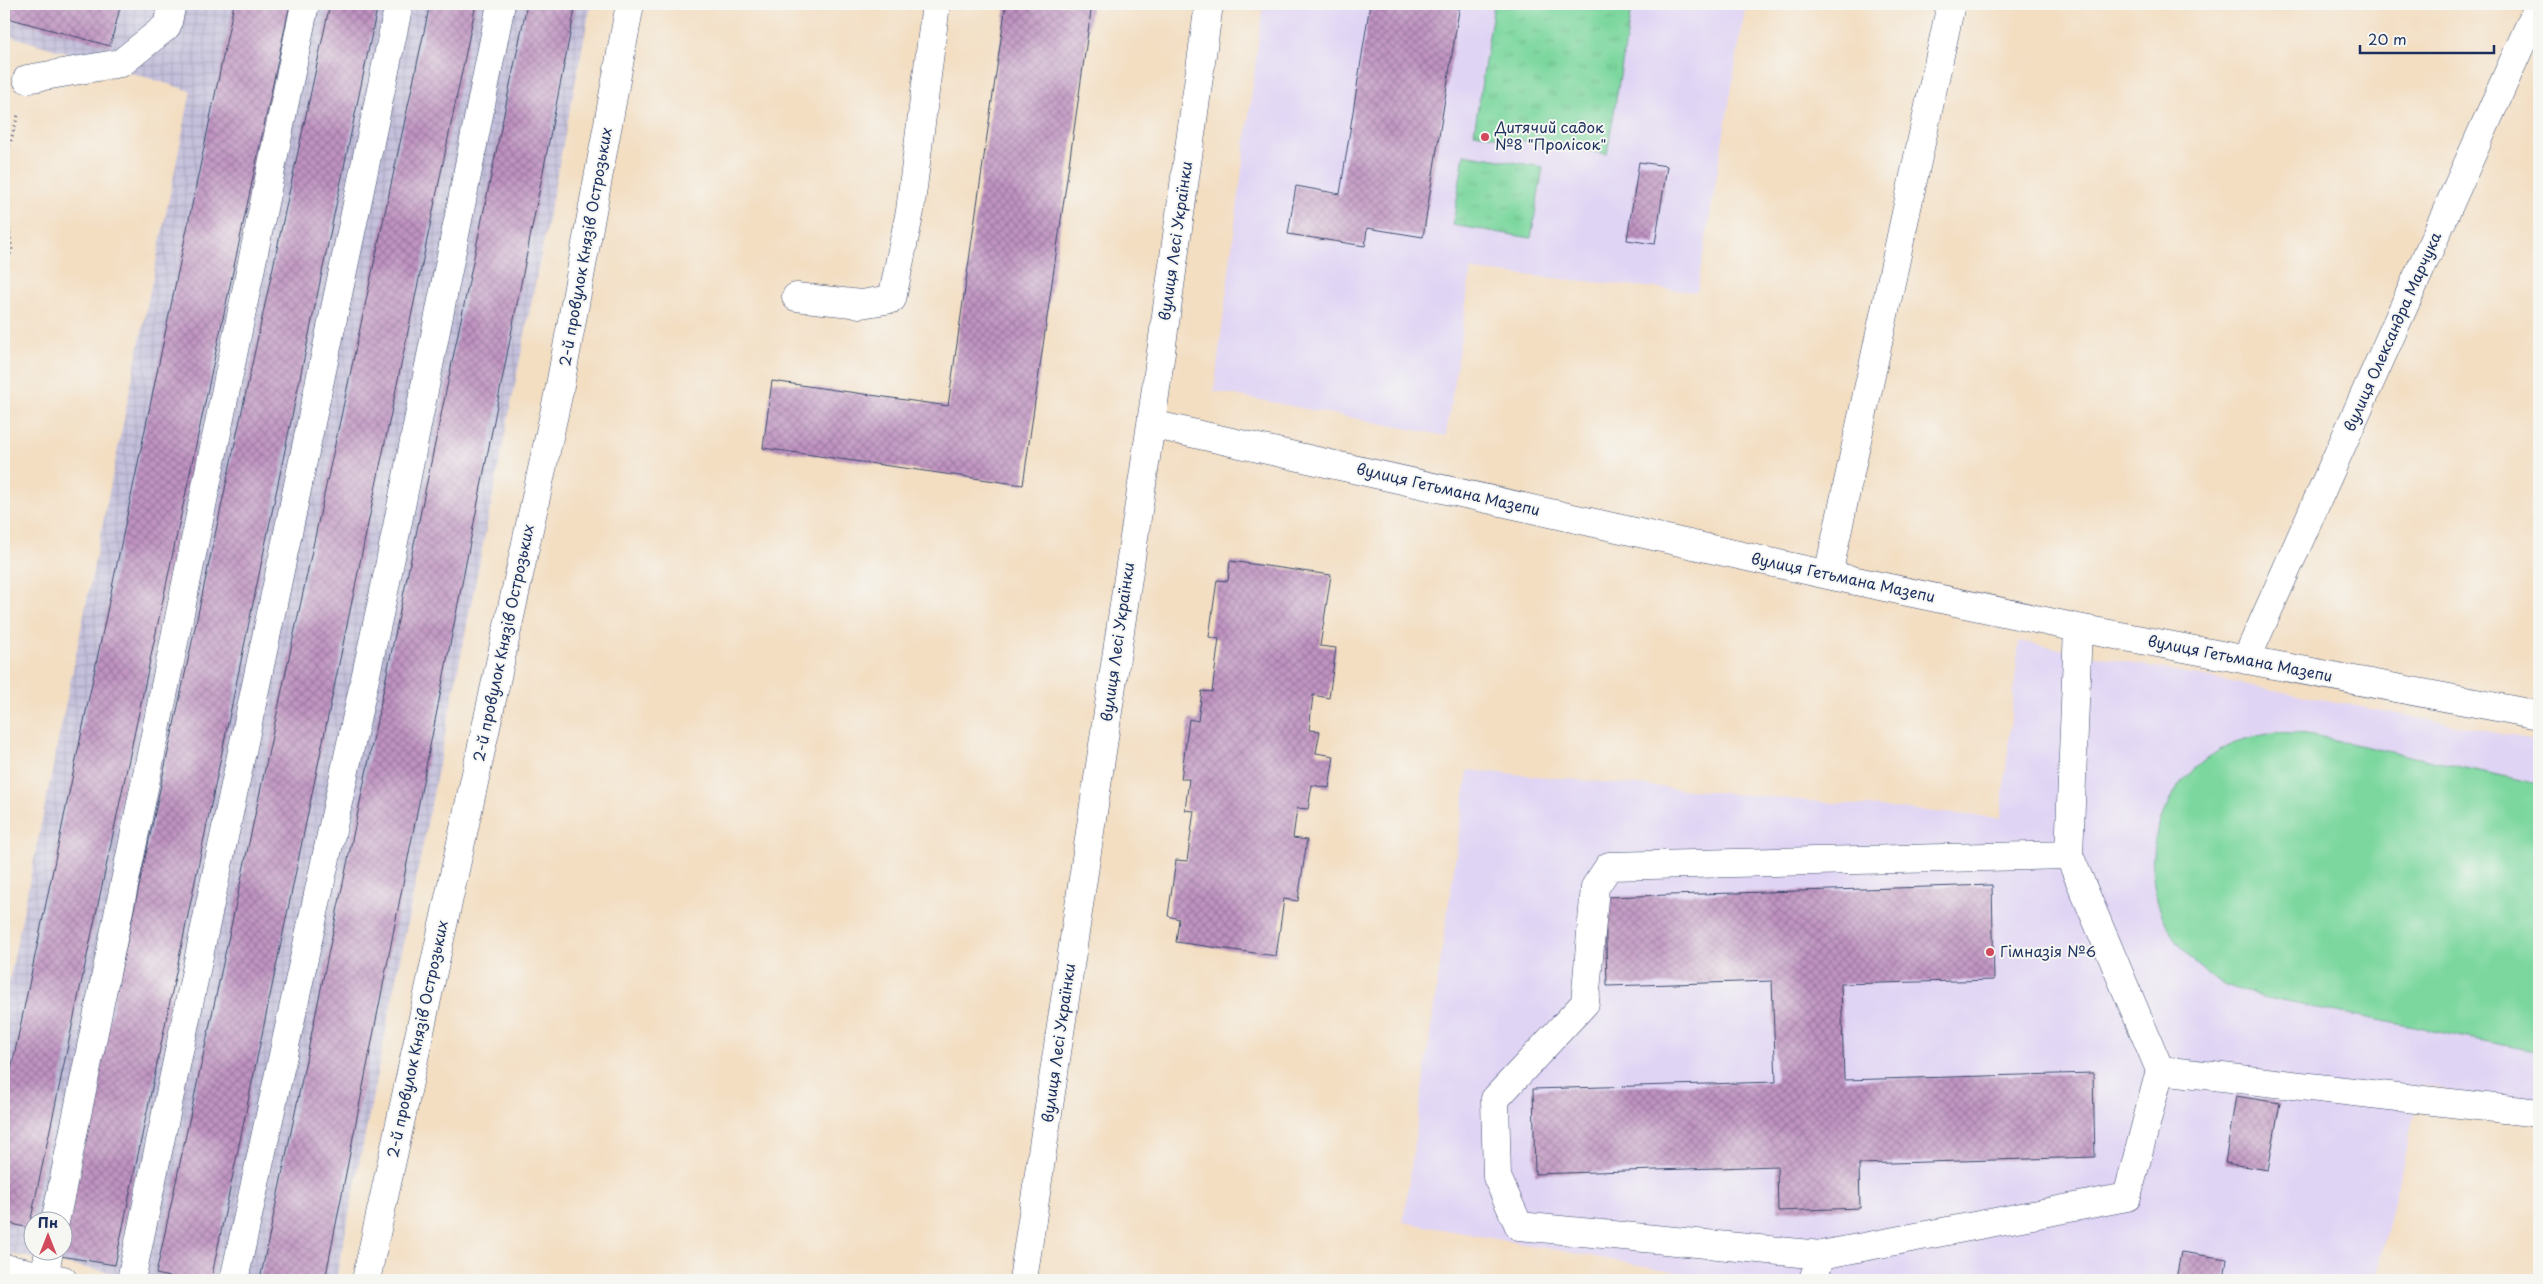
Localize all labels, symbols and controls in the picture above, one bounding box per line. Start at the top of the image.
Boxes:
scale bar [2360,22,2494,54]
text: 20 m [2368,27,2407,50]
place label: Дитячий садок №8 "Пролісок" [1494,115,1607,155]
street label: 2-й провулок Князів Острозьких [552,126,617,368]
marker: Дитячий садок №8 "Пролісок" [1479,131,1491,143]
street label: вулиця Лесі Українки [1152,160,1197,322]
street label: вулиця Олександра Марчука [2337,227,2446,435]
street label: вулиця Гетьмана Мазепи [1354,456,1542,521]
street label: 2-й провулок Князів Острозьких [466,522,539,763]
street label: вулиця Гетьмана Мазепи [1749,546,1937,607]
street label: вулиця Лесі Українки [1094,561,1139,723]
street label: вулиця Гетьмана Мазепи [2146,628,2335,687]
street label: 2-й провулок Князів Острозьких [380,918,453,1159]
place label: Гімназія №6 [2000,939,2096,962]
marker: Гімназія №6 [1984,946,1996,958]
street label: вулиця Лесі Українки [1035,962,1080,1124]
north arrow [22,1212,72,1262]
text: Пн [38,1212,58,1233]

